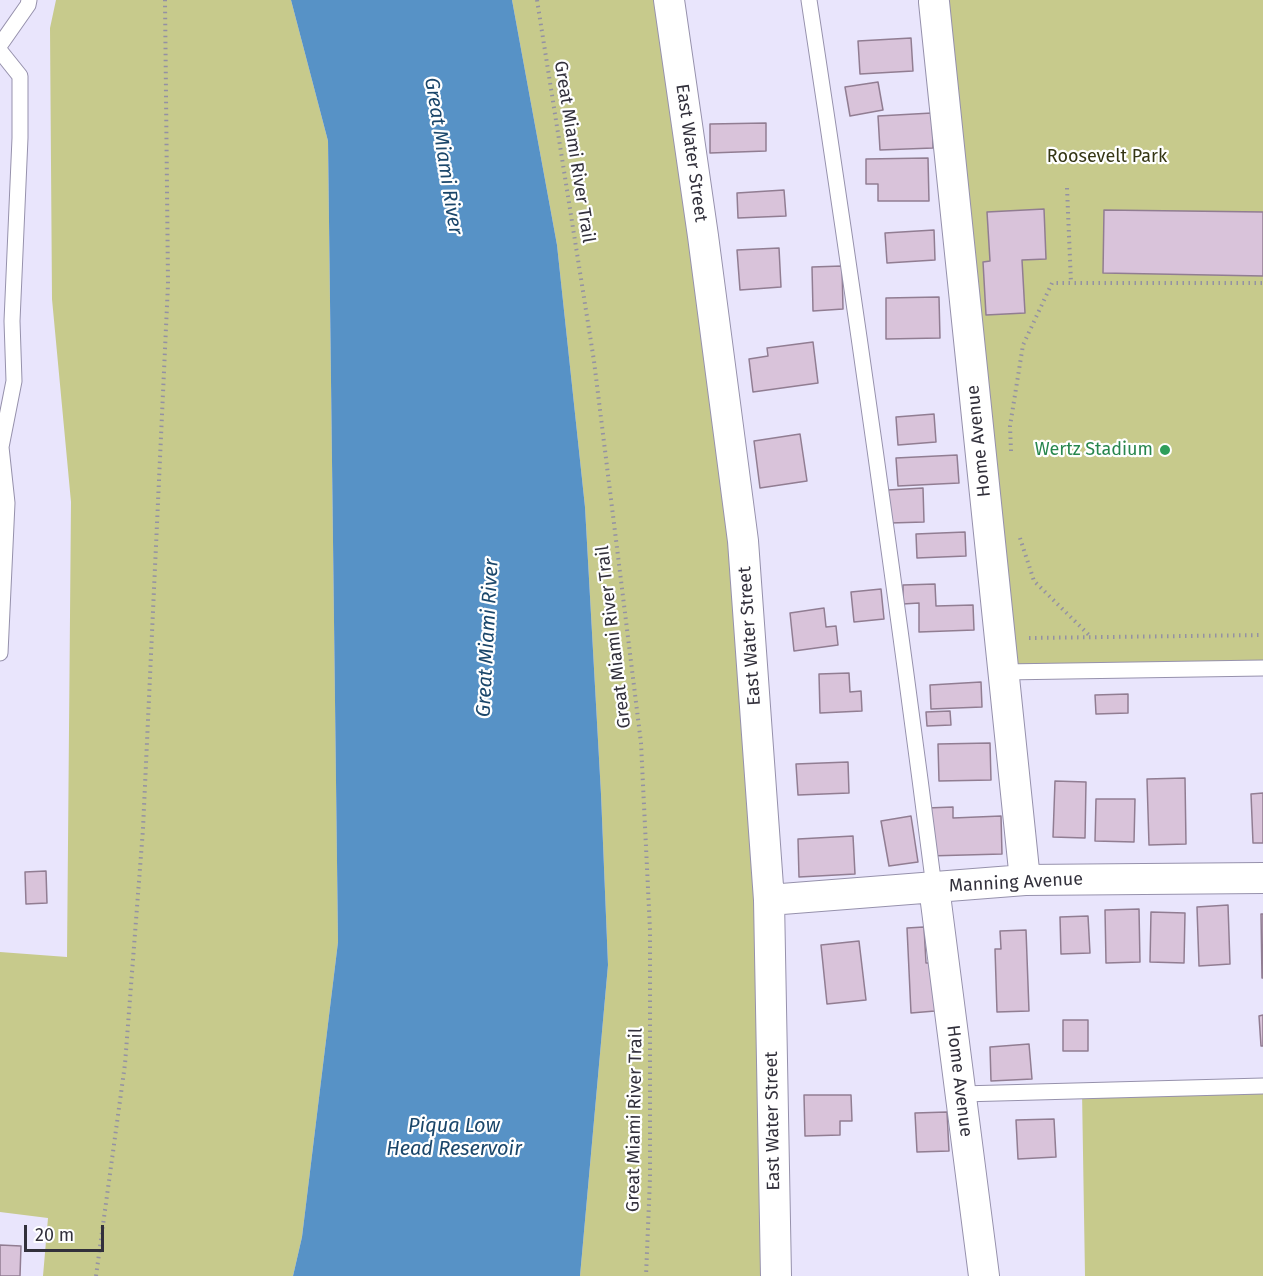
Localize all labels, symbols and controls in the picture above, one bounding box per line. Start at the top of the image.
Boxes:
street label: Great Miami River Trail [549,59,599,245]
water label: Great Miami River [419,76,467,236]
street label: East Water Street [671,82,711,224]
park label: Roosevelt Park [1047,146,1167,168]
street label: Home Avenue [962,384,996,498]
place label: Wertz Stadium [1035,439,1153,461]
marker: Wertz Stadium [1158,443,1172,457]
street label: Great Miami River Trail [592,544,636,730]
water label: Great Miami River [472,558,504,718]
street label: East Water Street [734,566,766,706]
street label: Manning Avenue [948,869,1084,897]
street label: Home Avenue [941,1024,977,1138]
street label: Great Miami River Trail [623,1028,647,1212]
street label: East Water Street [761,1051,785,1191]
water label: Piqua Low Head Reservoir [386,1114,522,1161]
scale bar [27,1213,106,1251]
text: 20 m [35,1224,74,1246]

